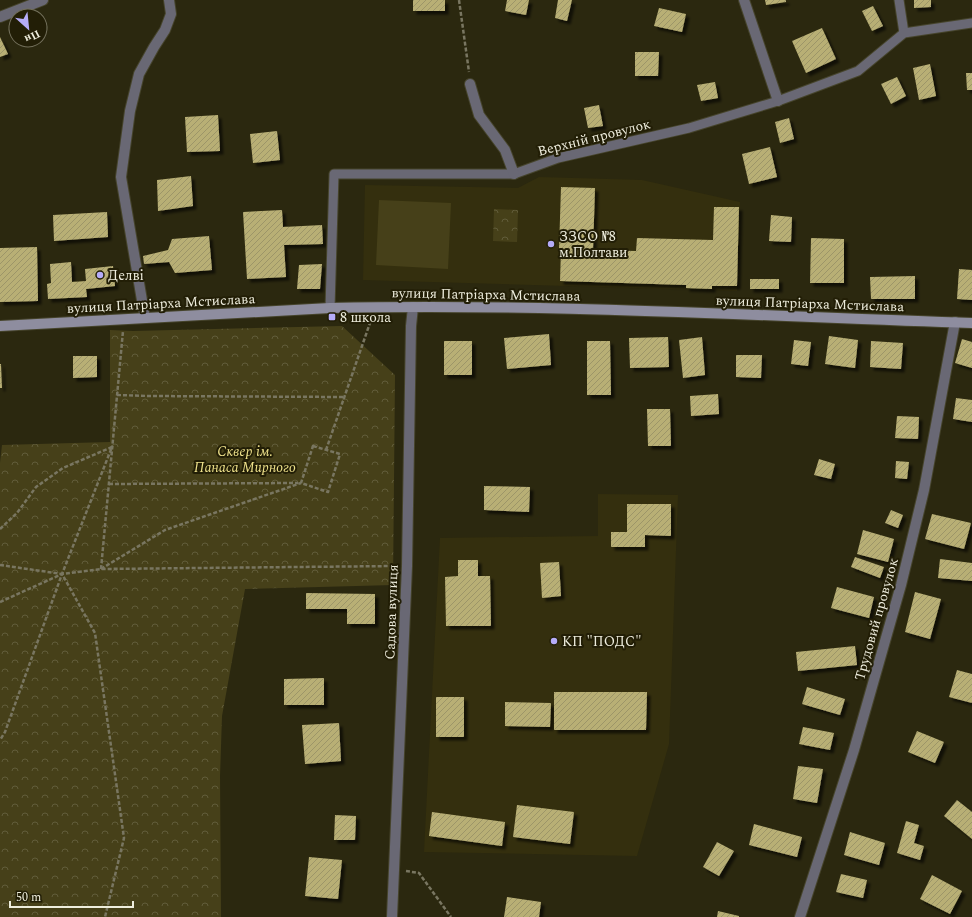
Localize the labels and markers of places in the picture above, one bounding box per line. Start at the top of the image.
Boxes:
place label: ЗЗСО №8 м.Полтави [559,226,628,263]
marker: ЗЗСО №8 м.Полтави [546,239,556,249]
place label: Делві [108,265,144,286]
marker: Делві [95,270,105,280]
place label: 8 школа [340,307,391,328]
marker: 8 школа [327,312,337,322]
place label: КП "ПОДС" [562,631,641,652]
marker: КП "ПОДС" [549,636,559,646]

